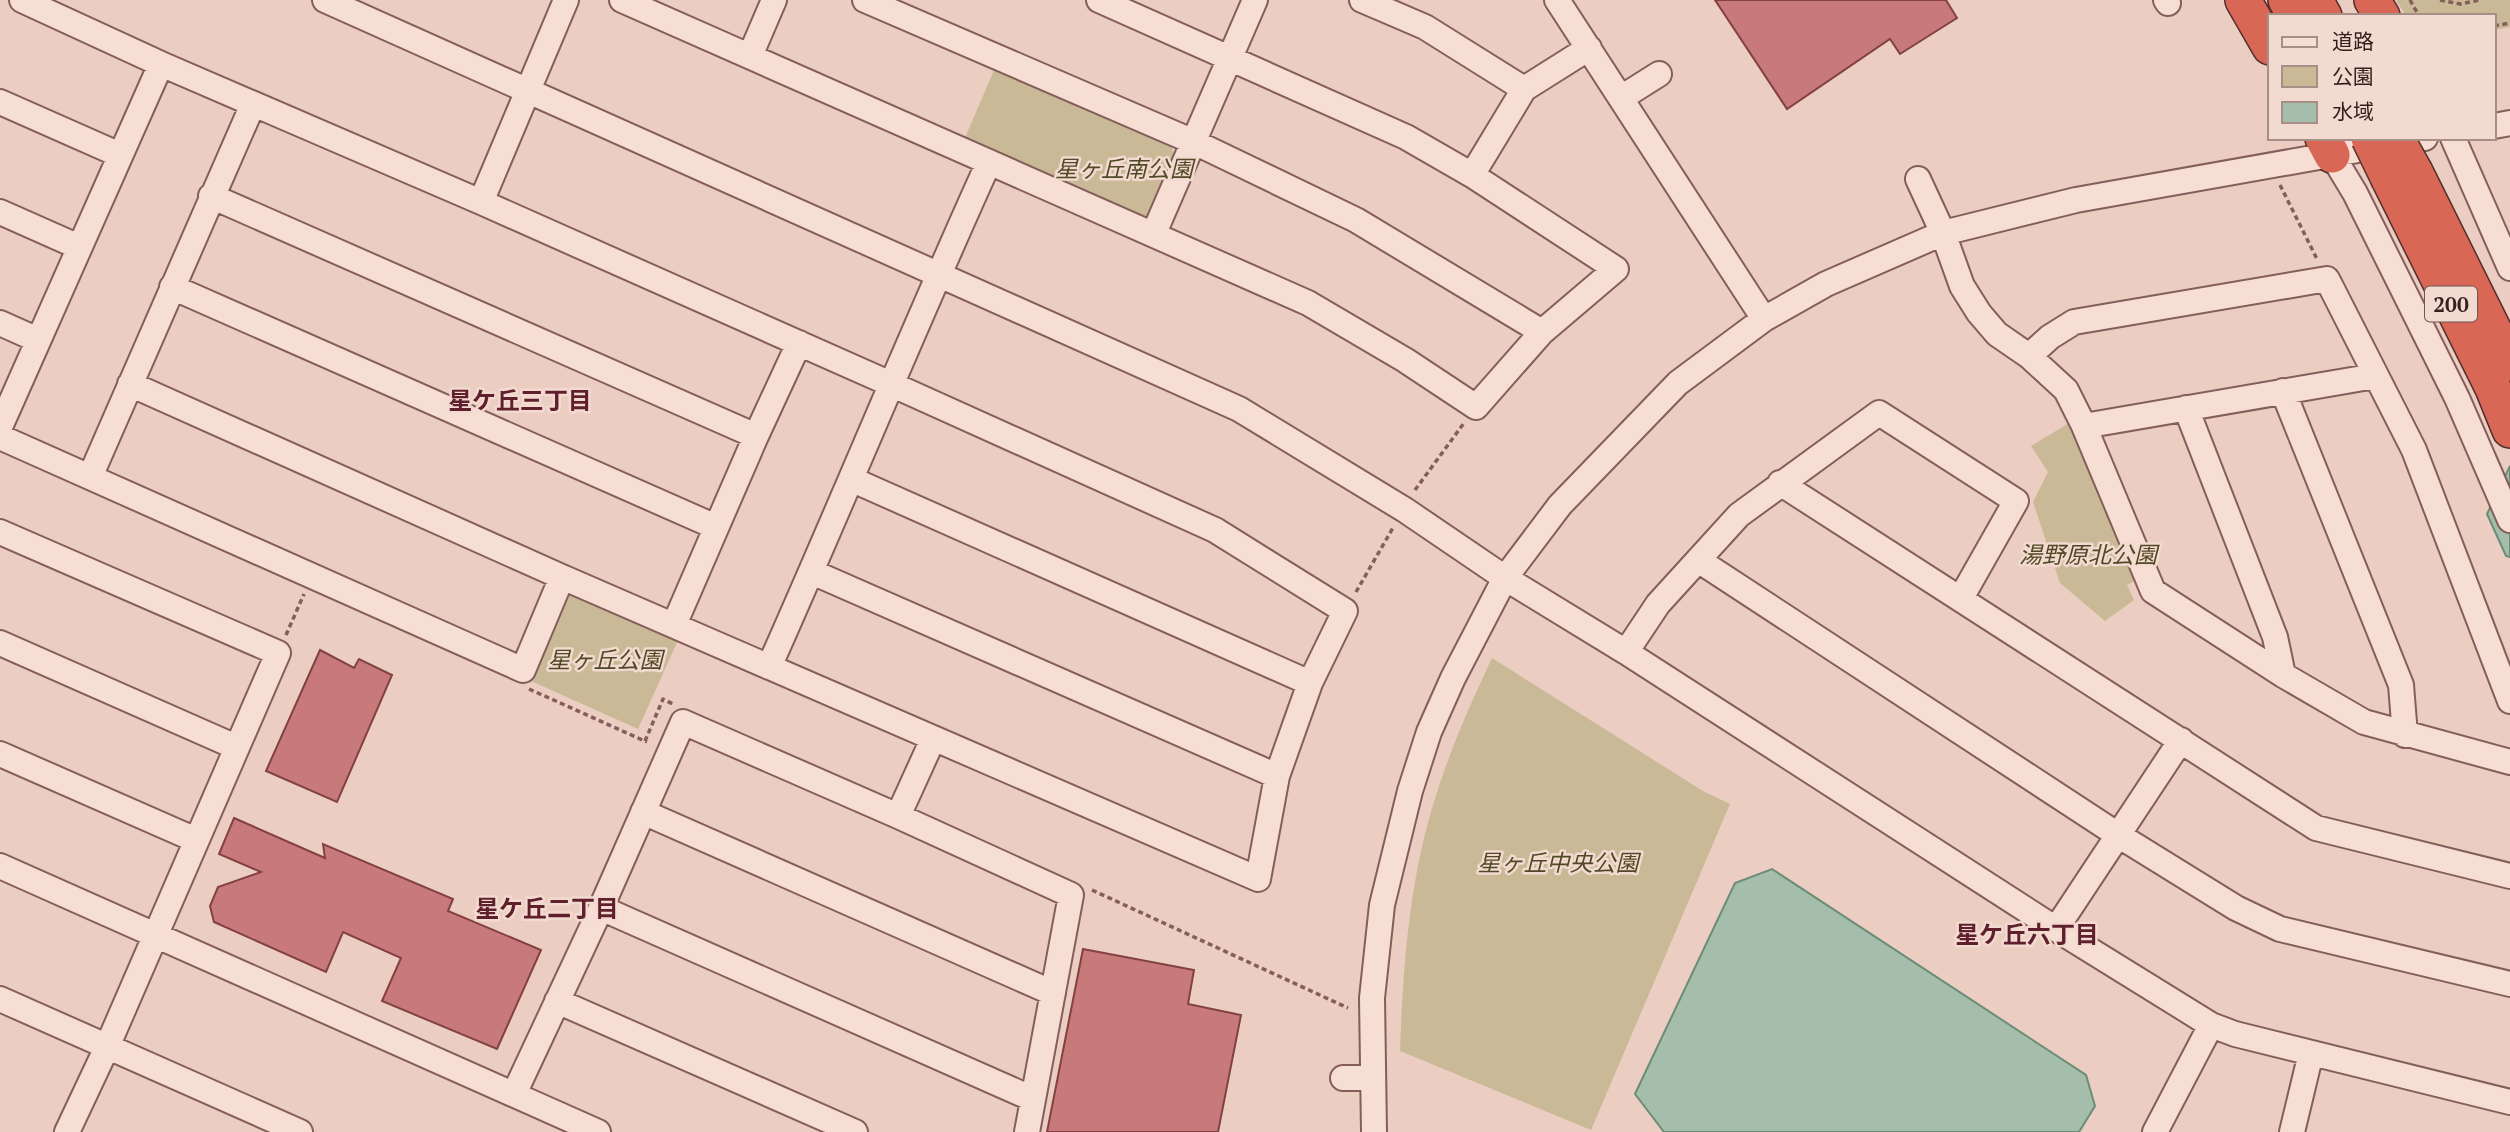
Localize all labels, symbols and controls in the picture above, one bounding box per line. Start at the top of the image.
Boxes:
legend [2268,14,2496,140]
text: 道路 [2332,27,2374,55]
text: 公園 [2332,62,2374,90]
text: 水域 [2332,97,2374,125]
park label: 星ヶ丘南公園 [1055,153,1196,184]
road number: 200 [2425,286,2477,322]
district label: 星ケ丘三丁目 [448,384,592,416]
park label: 湯野原北公園 [2019,539,2160,570]
park label: 星ヶ丘公園 [548,644,666,675]
park label: 星ヶ丘中央公園 [1478,847,1642,878]
district label: 星ケ丘二丁目 [475,892,619,924]
district label: 星ケ丘六丁目 [1955,918,2099,950]

